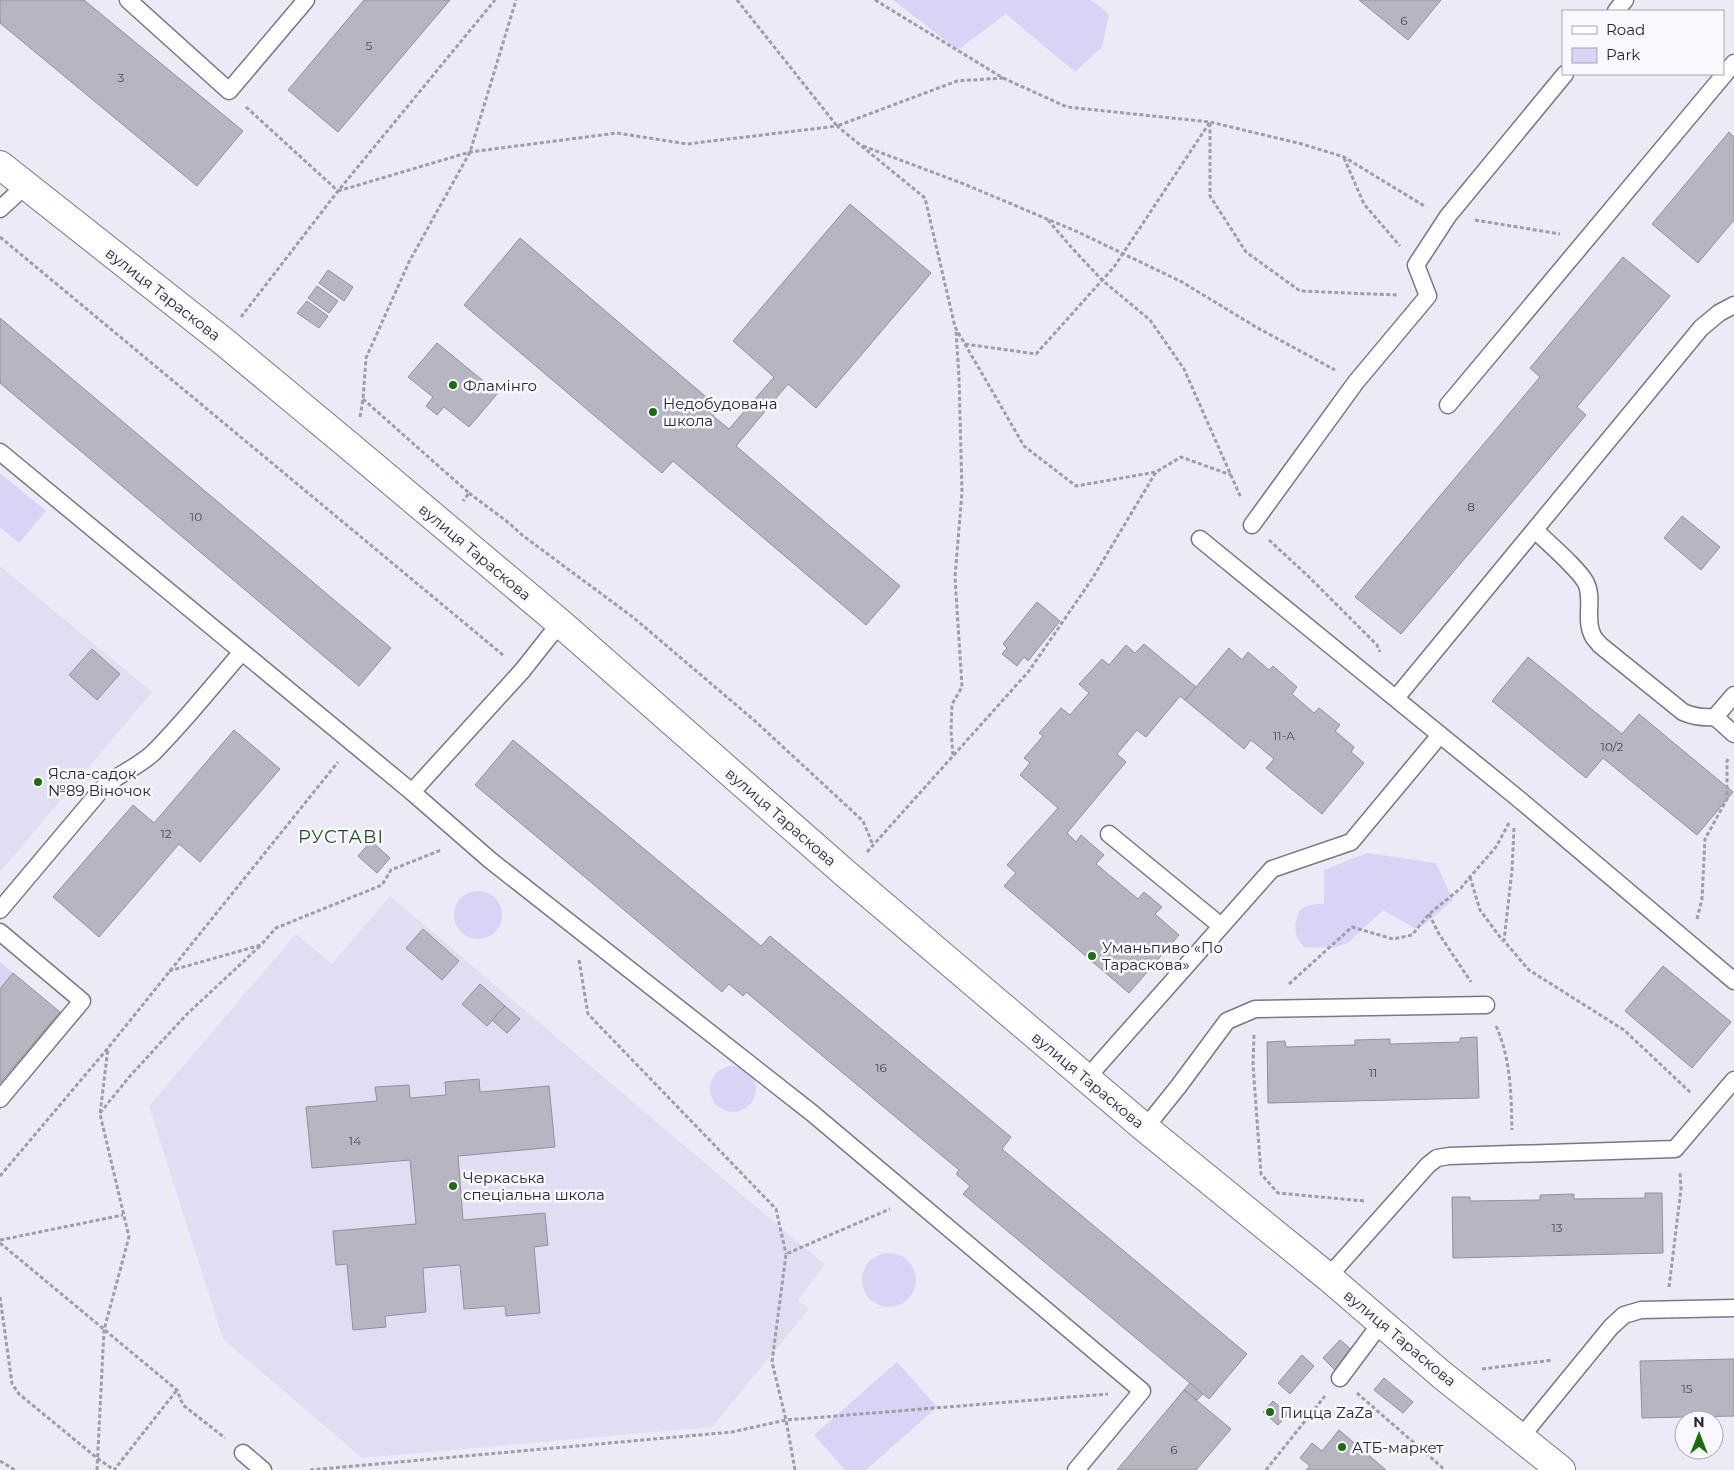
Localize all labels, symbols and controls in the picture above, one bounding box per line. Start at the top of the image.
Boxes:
legend [1562,10,1724,75]
house number: 6 [1400,13,1408,28]
text: Road [1606,20,1645,39]
house number: 5 [366,38,373,53]
text: Park [1606,45,1640,64]
house number: 3 [118,70,125,85]
street label: вулиця Тараскова [102,243,224,345]
place label: Фламінго [463,376,537,395]
marker: Фламінго [447,379,459,391]
place label: Недобудована школа [663,394,777,430]
marker: Недобудована школа [647,406,659,418]
house number: 8 [1467,499,1475,514]
street label: вулиця Тараскова [415,500,535,604]
house number: 10 [190,509,202,524]
house number: 11-А [1273,728,1295,743]
house number: 10/2 [1601,739,1624,754]
place label: Ясла-садок №89 Віночок [48,764,151,800]
street label: вулиця Тараскова [722,764,840,870]
marker: Ясла-садок №89 Віночок [32,776,44,788]
house number: 12 [160,826,172,841]
district label: РУСТАВІ [298,826,384,848]
place label: Уманьпиво «По Тараскова» [1102,938,1223,974]
marker: Уманьпиво «По Тараскова» [1086,950,1098,962]
street label: вулиця Тараскова [1028,1028,1148,1132]
house number: 16 [875,1060,887,1075]
house number: 11 [1369,1065,1377,1080]
house number: 14 [349,1133,361,1148]
place label: Черкаська спеціальна школа [463,1168,605,1204]
marker: Черкаська спеціальна школа [447,1180,459,1192]
house number: 13 [1551,1220,1563,1235]
street label: вулиця Тараскова [1340,1286,1460,1390]
house number: 15 [1681,1381,1693,1396]
place label: Пицца ZaZa [1280,1403,1373,1422]
marker: Пицца ZaZa [1264,1406,1276,1418]
north arrow [1674,1410,1724,1460]
text: N [1693,1413,1705,1431]
place label: АТБ-маркет [1352,1438,1444,1457]
marker: АТБ-маркет [1336,1441,1348,1453]
house number: 6 [1170,1442,1178,1457]

